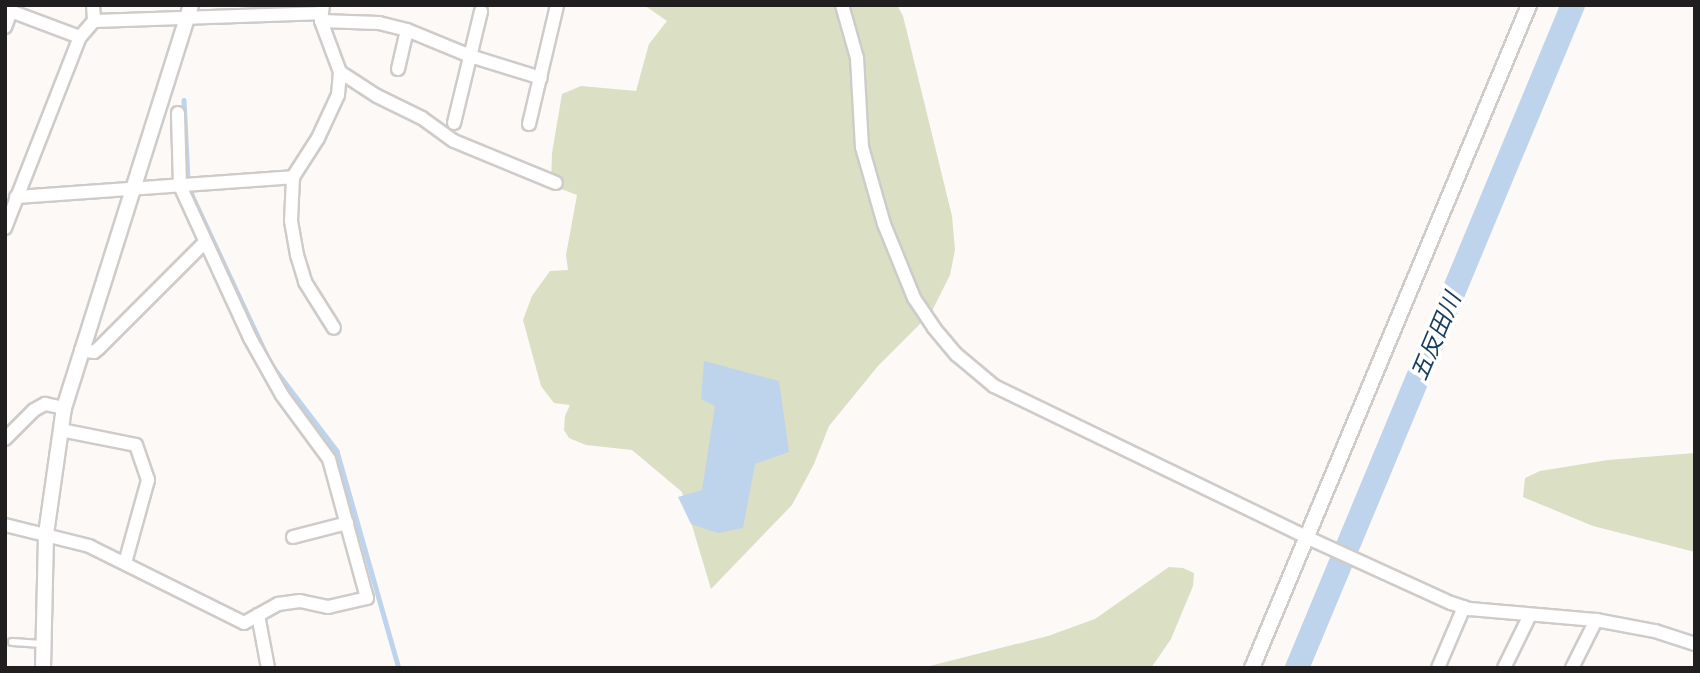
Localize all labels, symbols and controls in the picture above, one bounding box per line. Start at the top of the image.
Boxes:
water label: 五反田川 [1404,288,1466,384]

